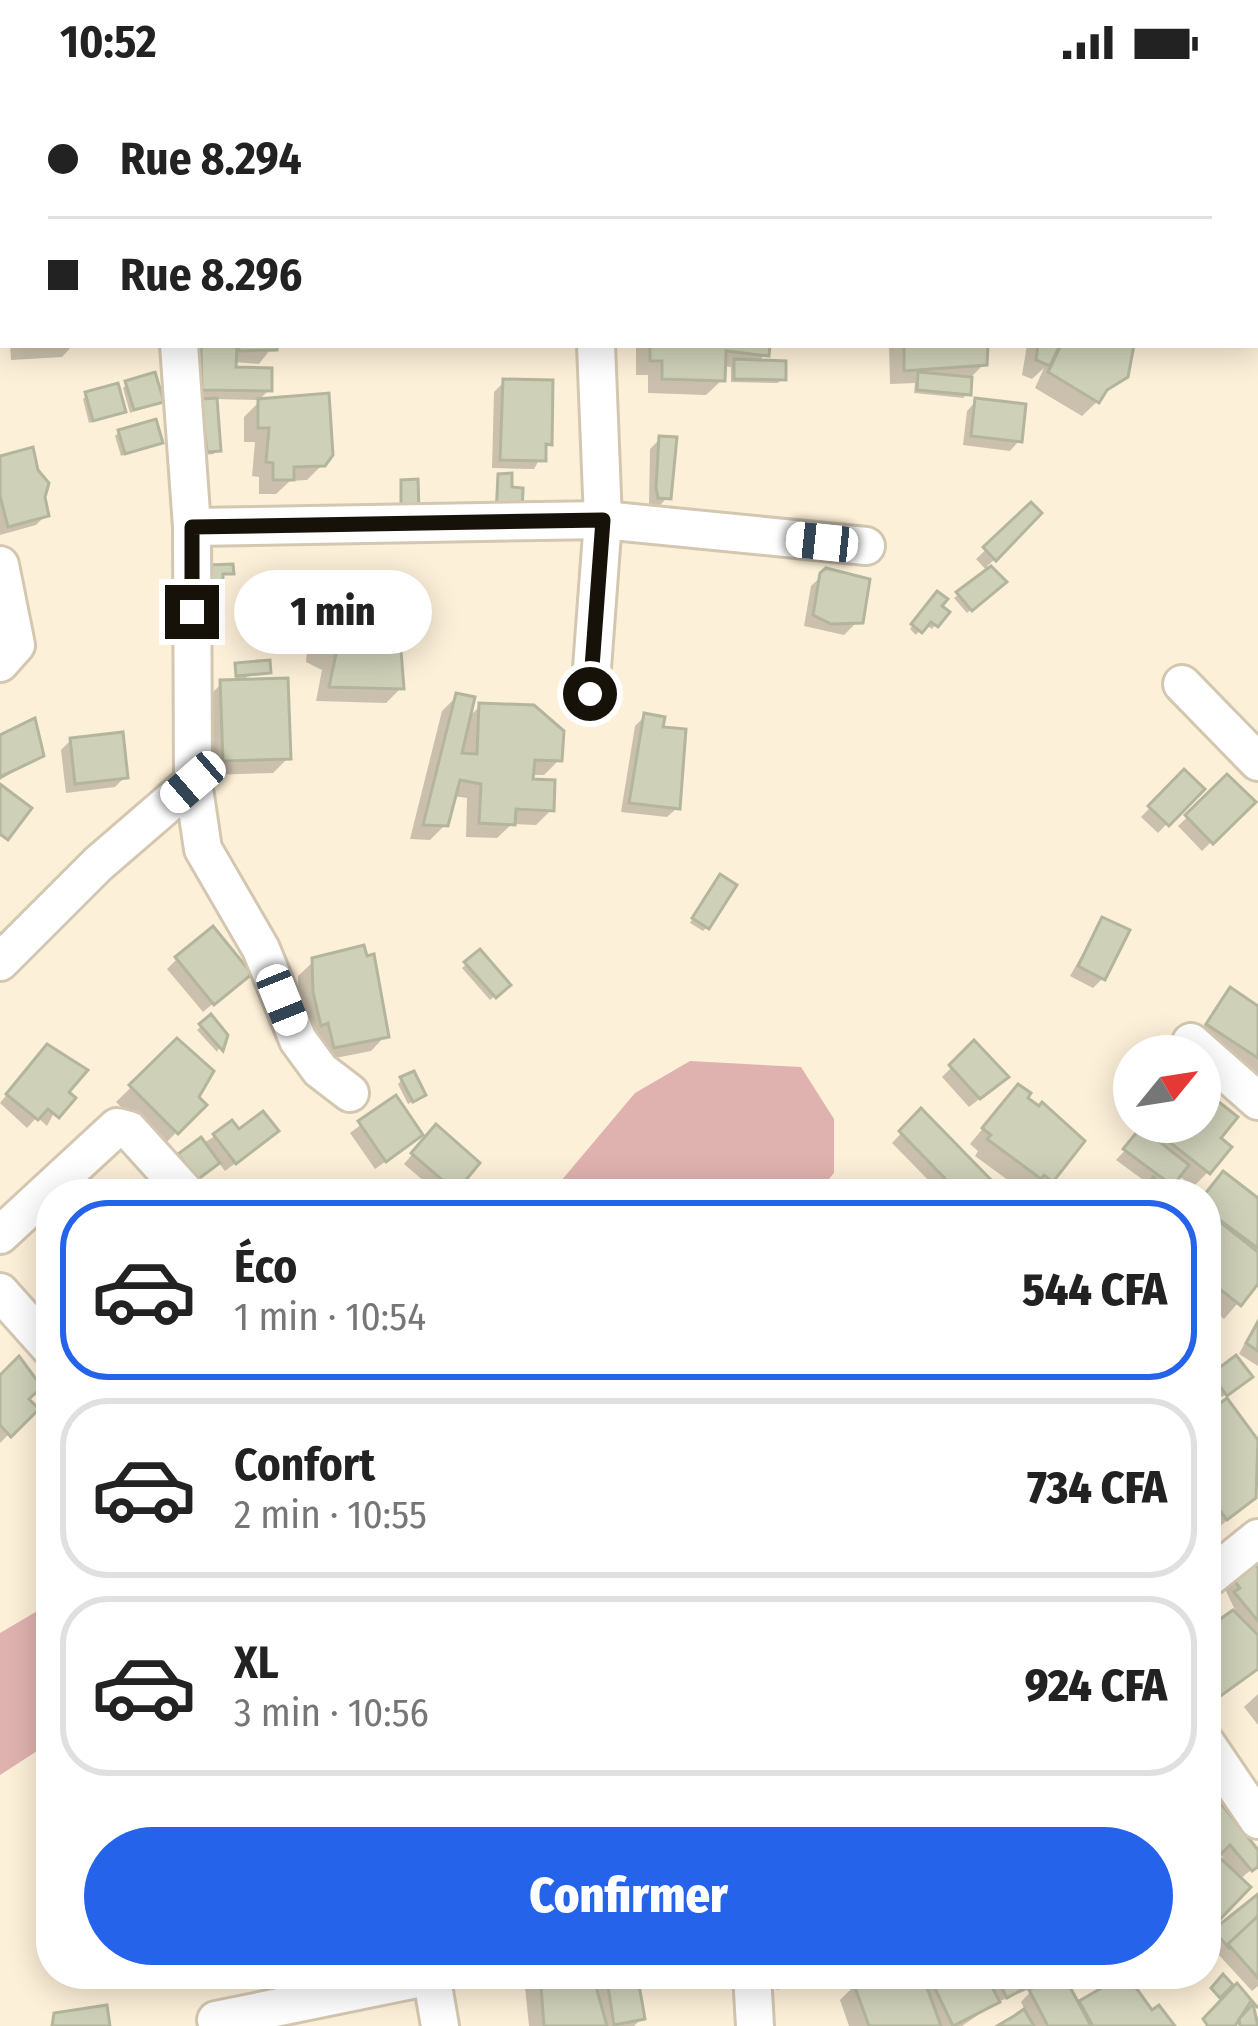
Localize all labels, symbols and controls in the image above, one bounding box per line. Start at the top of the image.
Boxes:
text: 10:52 [60,15,157,69]
text: Rue 8.294 [120,132,302,186]
text: Rue 8.296 [120,248,302,302]
car [784,520,860,564]
callout: 1 min [234,570,432,654]
route end [165,585,219,639]
text: 1 min [291,589,375,635]
route start [563,667,617,721]
car [154,745,232,819]
car [252,960,312,1040]
north arrow [1113,1035,1221,1143]
map controls [1113,1035,1221,1143]
icon: car [90,1236,198,1344]
text: Éco [234,1240,297,1294]
text: 544 CFA [1022,1263,1167,1317]
text: 1 min · 10:54 [234,1294,426,1340]
icon: car [90,1434,198,1542]
text: Confort [234,1438,375,1492]
text: 734 CFA [1027,1461,1167,1515]
text: 2 min · 10:55 [234,1492,427,1538]
icon: car [90,1632,198,1740]
text: XL [234,1636,279,1690]
text: 924 CFA [1025,1659,1167,1713]
text: 3 min · 10:56 [234,1690,429,1736]
button: Confirmer [84,1827,1173,1965]

